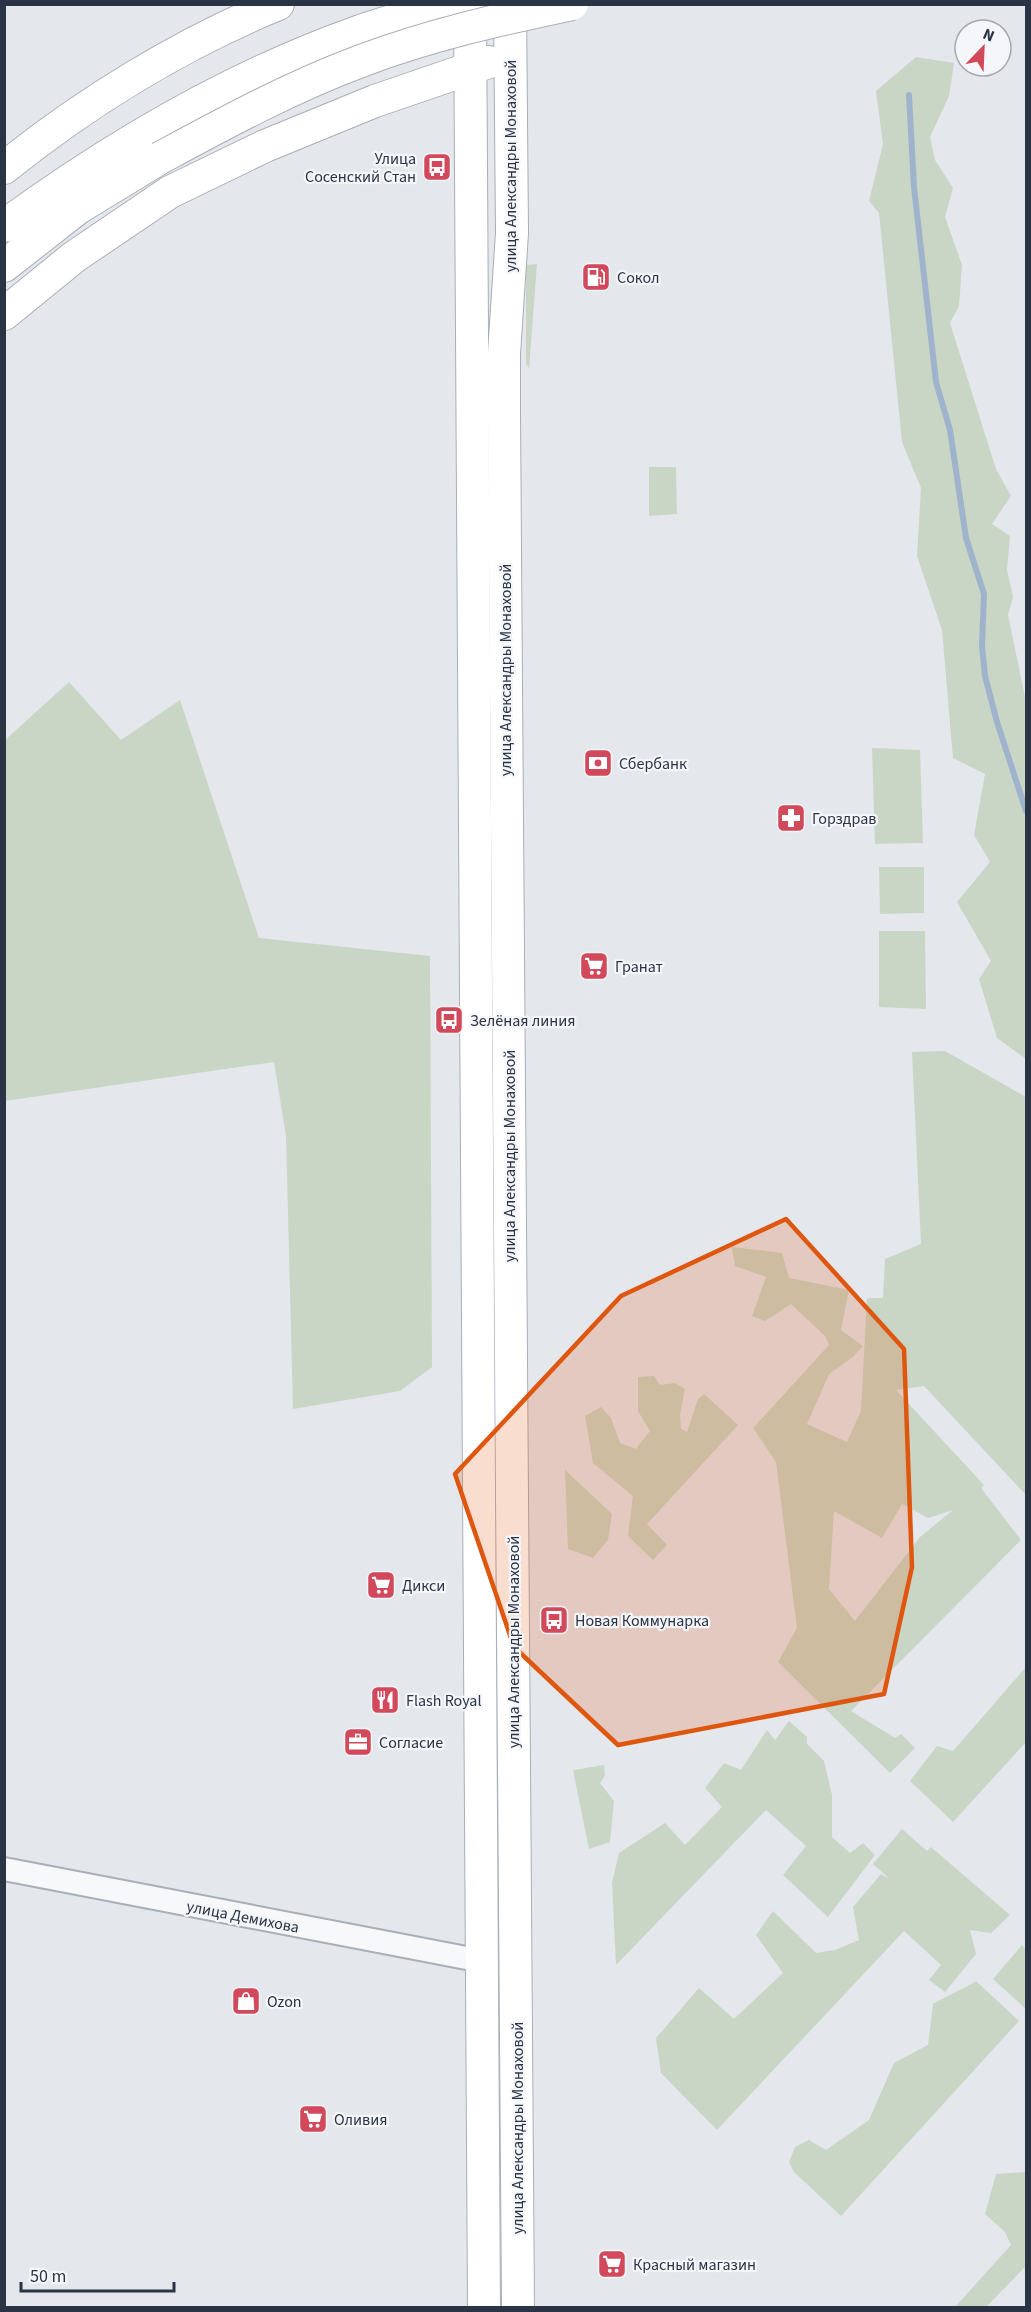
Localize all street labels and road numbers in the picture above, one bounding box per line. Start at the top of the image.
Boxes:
street label: улица Александры Монаховой [500,60,522,272]
street label: улица Александры Монаховой [495,564,517,776]
street label: улица Александры Монаховой [499,1050,521,1262]
street label: улица Александры Монаховой [503,1536,525,1748]
street label: улица Демихова [185,1895,301,1939]
street label: улица Александры Монаховой [507,2022,529,2234]

